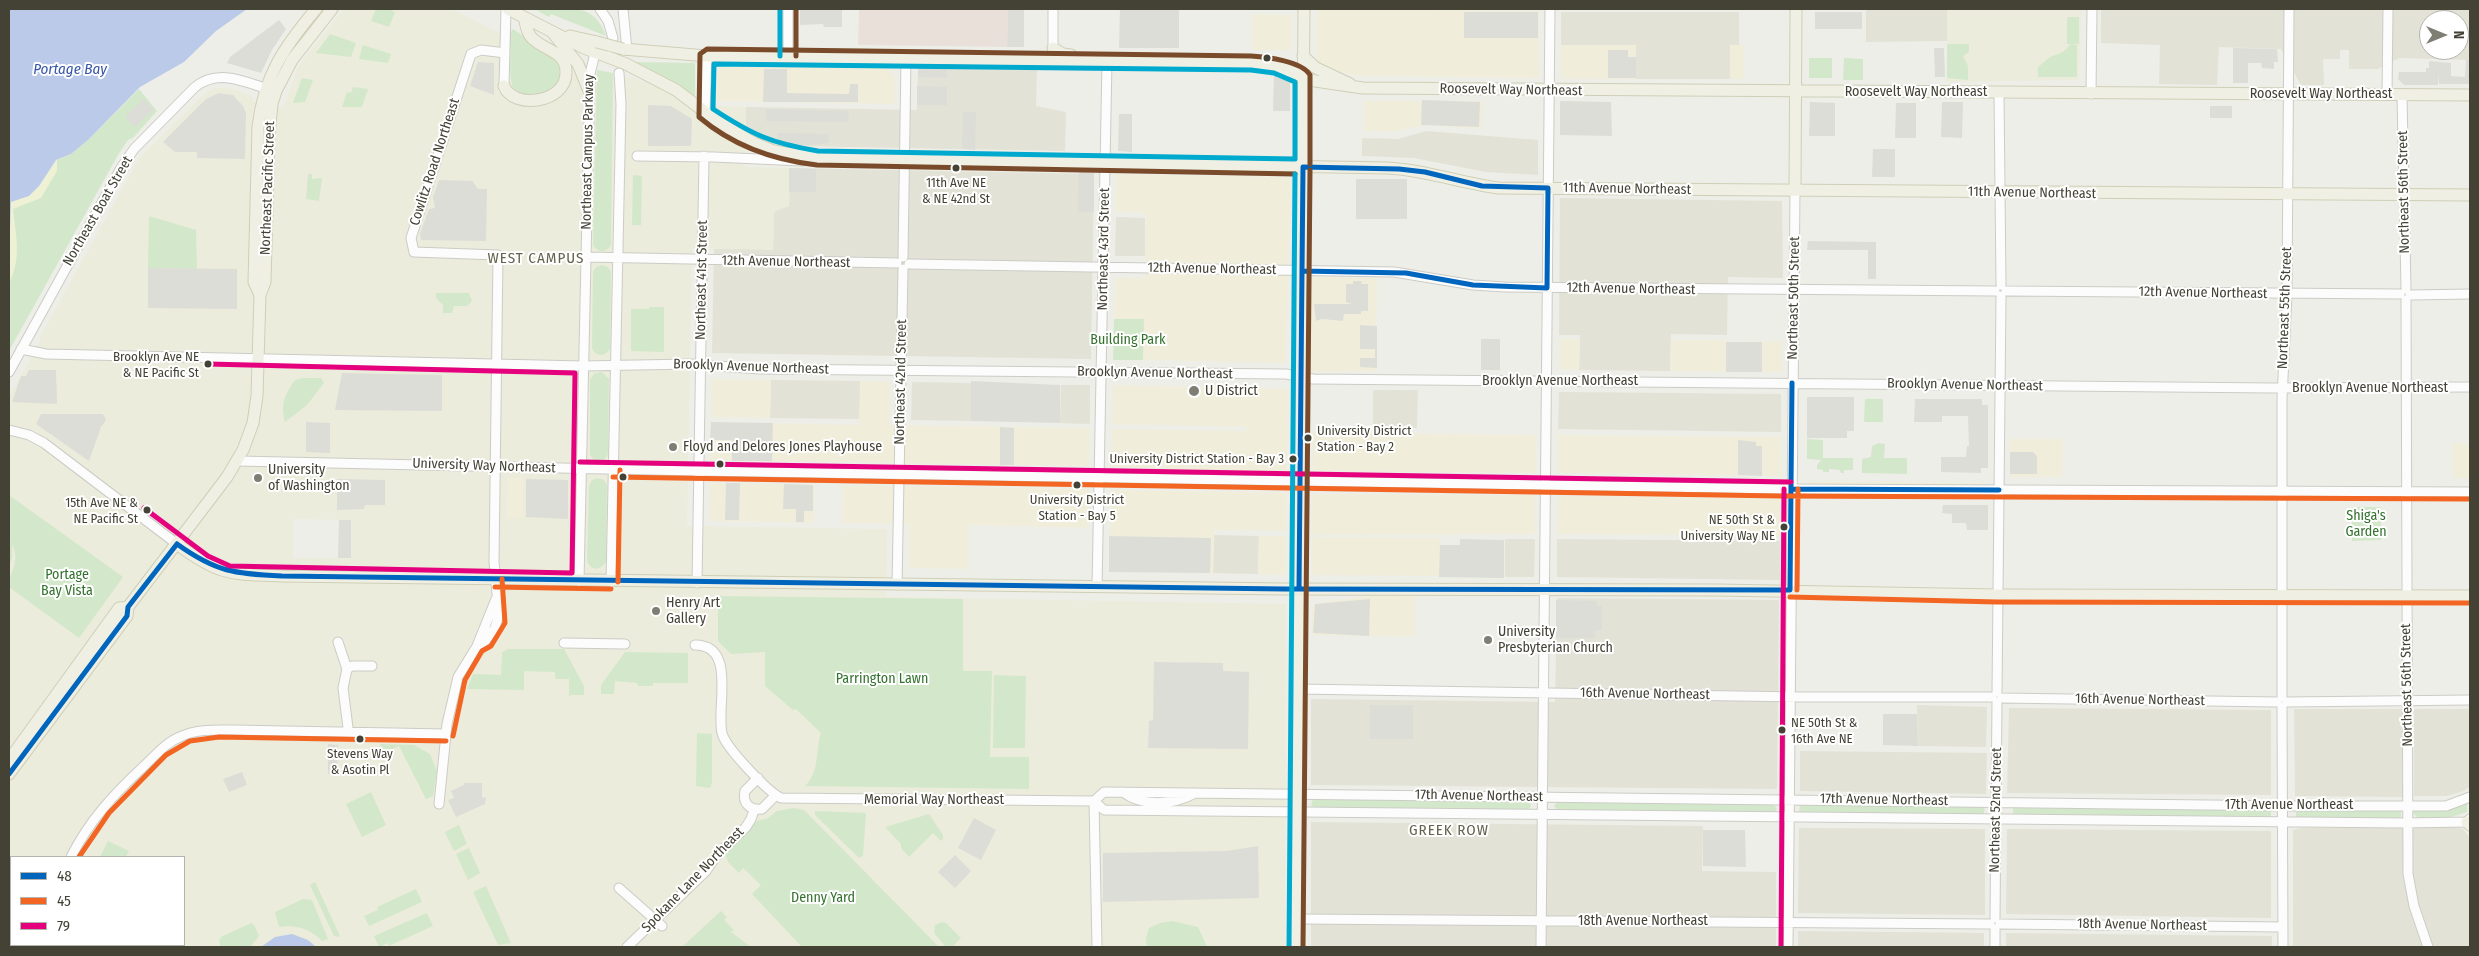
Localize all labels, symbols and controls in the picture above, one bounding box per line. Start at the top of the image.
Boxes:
north arrow [2419,10,2469,60]
text: N [2450,31,2467,39]
unlabelled marker [1262,53,1272,63]
water label: Portage Bay [33,61,107,79]
street label: Northeast Campus Parkway [578,74,598,230]
street label: Roosevelt Way Northeast [1440,80,1582,100]
street label: Roosevelt Way Northeast [1845,84,1987,100]
street label: Roosevelt Way Northeast [2250,86,2392,102]
street label: Cowlitz Road Northeast [406,96,464,228]
street label: Northeast Pacific Street [257,121,279,255]
street label: Northeast 56th Street [2395,130,2413,254]
street label: Northeast Boat Street [60,153,136,269]
marker: 11th Ave NE & NE 42nd St [951,163,961,173]
place label: 11th Ave NE & NE 42nd St [922,175,990,206]
street label: 11th Avenue Northeast [1563,179,1691,199]
street label: 11th Avenue Northeast [1968,183,2096,203]
street label: Northeast 43rd Street [1095,188,1113,310]
street label: Northeast 41st Street [693,220,711,340]
street label: Northeast 50th Street [1785,236,1803,360]
street label: Northeast 55th Street [2274,247,2296,369]
district label: WEST CAMPUS [486,250,586,268]
street label: 12th Avenue Northeast [721,252,851,272]
street label: 12th Avenue Northeast [1147,259,1277,279]
street label: 12th Avenue Northeast [1566,279,1696,299]
street label: 12th Avenue Northeast [2138,283,2268,303]
street label: Northeast 42nd Street [892,319,910,445]
park label: Building Park [1090,332,1166,348]
place label: Brooklyn Ave NE & NE Pacific St [113,349,199,380]
street label: Brooklyn Avenue Northeast [673,356,829,378]
marker: Brooklyn Ave NE & NE Pacific St [203,359,213,369]
street label: Brooklyn Avenue Northeast [1077,363,1233,383]
street label: Brooklyn Avenue Northeast [1482,373,1638,389]
street label: Brooklyn Avenue Northeast [1887,375,2043,395]
street label: Brooklyn Avenue Northeast [2292,380,2448,396]
place label: U District [1205,383,1258,399]
marker: U District [1187,384,1201,398]
place label: University District Station - Bay 2 [1317,423,1411,454]
marker: University District Station - Bay 2 [1303,433,1313,443]
place label: Floyd and Delores Jones Playhouse [683,439,882,455]
marker: Floyd and Delores Jones Playhouse [667,441,679,453]
place label: University District Station - Bay 3 [1109,451,1284,467]
marker: University District Station - Bay 3 [1288,454,1298,464]
street label: University Way Northeast [412,455,556,477]
unlabelled marker [715,459,725,469]
place label: University of Washington [268,462,350,494]
marker: University of Washington [252,472,264,484]
unlabelled marker [618,472,628,482]
marker: University District Station - Bay 5 [1072,480,1082,490]
place label: University District Station - Bay 5 [1030,492,1124,523]
place label: 15th Ave NE & NE Pacific St [65,495,138,526]
marker: 15th Ave NE & NE Pacific St [142,505,152,515]
park label: Shiga's Garden [2345,508,2387,540]
place label: NE 50th St & University Way NE [1680,512,1775,543]
marker: NE 50th St & University Way NE [1779,522,1789,532]
park label: Portage Bay Vista [41,567,93,600]
place label: Henry Art Gallery [666,595,720,628]
marker: Henry Art Gallery [650,605,662,617]
street label: Northeast 56th Street [2398,623,2416,747]
place label: University Presbyterian Church [1498,624,1613,656]
marker: University Presbyterian Church [1482,634,1494,646]
park label: Parrington Lawn [836,671,928,687]
street label: 16th Avenue Northeast [1580,684,1710,704]
street label: 16th Avenue Northeast [2075,690,2205,710]
place label: NE 50th St & 16th Ave NE [1791,715,1857,746]
marker: NE 50th St & 16th Ave NE [1777,725,1787,735]
marker: Stevens Way & Asotin Pl [355,734,365,744]
place label: Stevens Way & Asotin Pl [327,746,393,777]
street label: Northeast 52nd Street [1987,747,2005,873]
street label: 17th Avenue Northeast [1415,786,1543,806]
street label: 17th Avenue Northeast [1820,790,1948,810]
street label: Memorial Way Northeast [864,792,1004,808]
street label: 17th Avenue Northeast [2225,797,2353,813]
district label: GREEK ROW [1408,822,1490,840]
street label: Spokane Lane Northeast [638,824,748,936]
legend [10,856,185,946]
text: 48 [57,867,72,885]
park label: Denny Yard [791,890,855,906]
text: 45 [57,892,71,910]
street label: 18th Avenue Northeast [1578,913,1708,929]
street label: 18th Avenue Northeast [2077,915,2207,935]
text: 79 [57,917,70,935]

